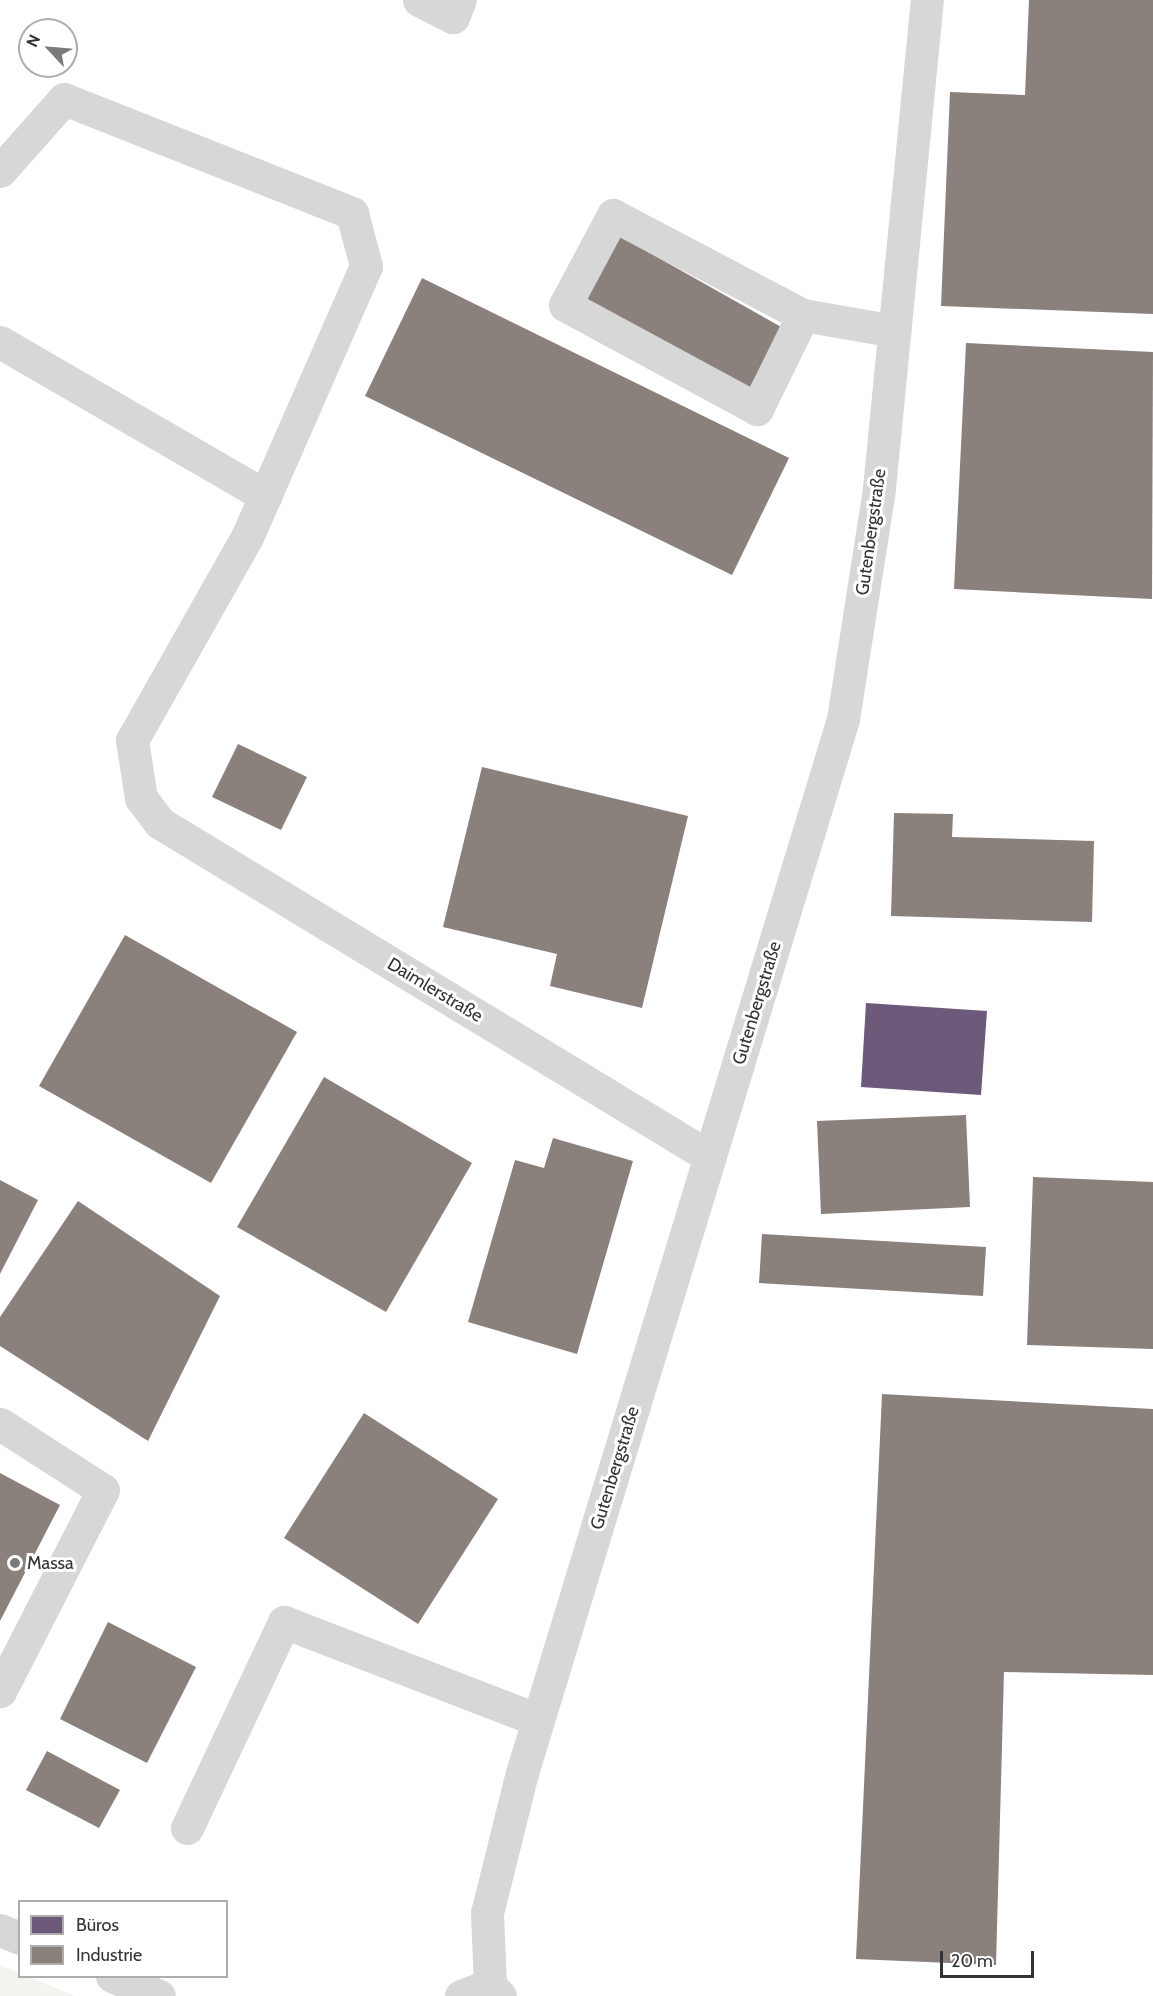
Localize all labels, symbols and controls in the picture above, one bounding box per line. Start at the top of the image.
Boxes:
north arrow [18,18,78,78]
text: N [22,32,44,50]
street label: Gutenbergstraße [851,467,891,597]
street label: Gutenbergstraße [728,939,786,1067]
street label: Daimlerstraße [383,953,487,1027]
street label: Gutenbergstraße [586,1404,644,1532]
place label: Massa [27,1552,74,1574]
marker: Massa [8,1556,22,1570]
legend [18,1900,228,1978]
text: Büros [76,1914,119,1936]
scale bar [943,1939,1038,1977]
text: Industrie [76,1944,142,1966]
text: 20 m [951,1950,993,1972]

